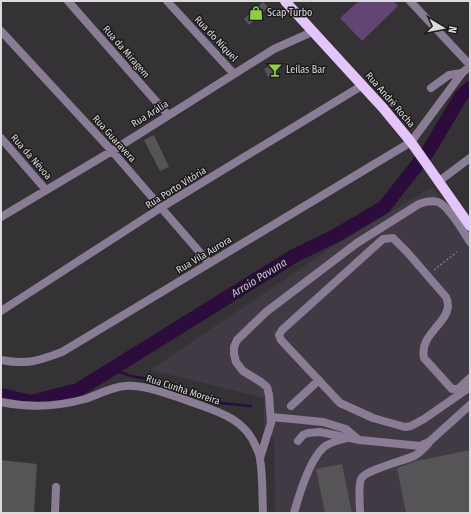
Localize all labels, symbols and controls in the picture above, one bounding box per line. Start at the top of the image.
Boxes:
shop icon: Scap Turbo [248,5,264,21]
place label: Scap Turbo [267,7,312,19]
north arrow [423,8,463,48]
street label: Rua do Níquel [192,13,241,64]
street label: Rua da Miragem [100,23,152,81]
text: N [445,25,459,34]
bar icon: Leilas Bar [267,62,283,78]
place label: Leilas Bar [286,64,326,76]
street label: Rua André Rocha [363,70,417,130]
street label: Rua Arália [129,98,171,130]
street label: Rua Guaravera [90,113,138,165]
street label: Rua da Névoa [8,132,54,182]
street label: Rua Porto Vitória [143,165,209,211]
street label: Rua Vila Aurora [174,234,234,276]
water label: Arroio Pavuna [228,256,289,301]
street label: Rua Cunha Moreira [145,372,222,408]

